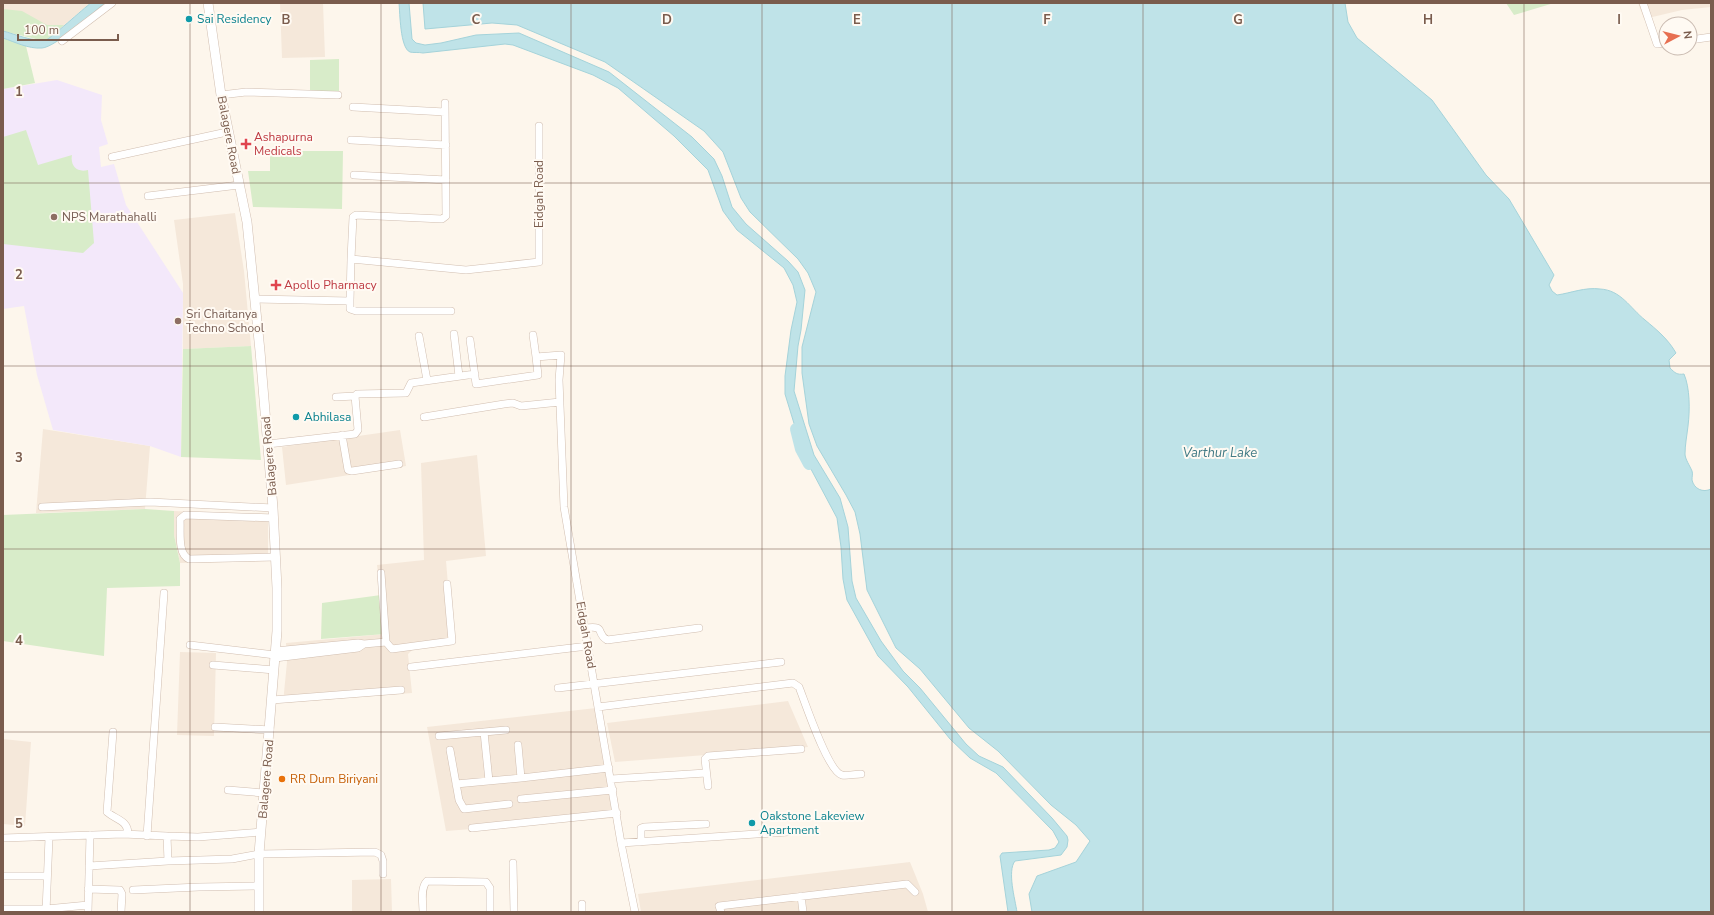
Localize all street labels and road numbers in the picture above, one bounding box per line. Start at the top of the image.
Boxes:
street label: Balagere Road [214,94,244,176]
street label: Eidgah Road [531,160,547,228]
street label: Balagere Road [258,416,280,496]
street label: Eidgah Road [572,600,600,670]
street label: Balagere Road [255,739,277,819]

